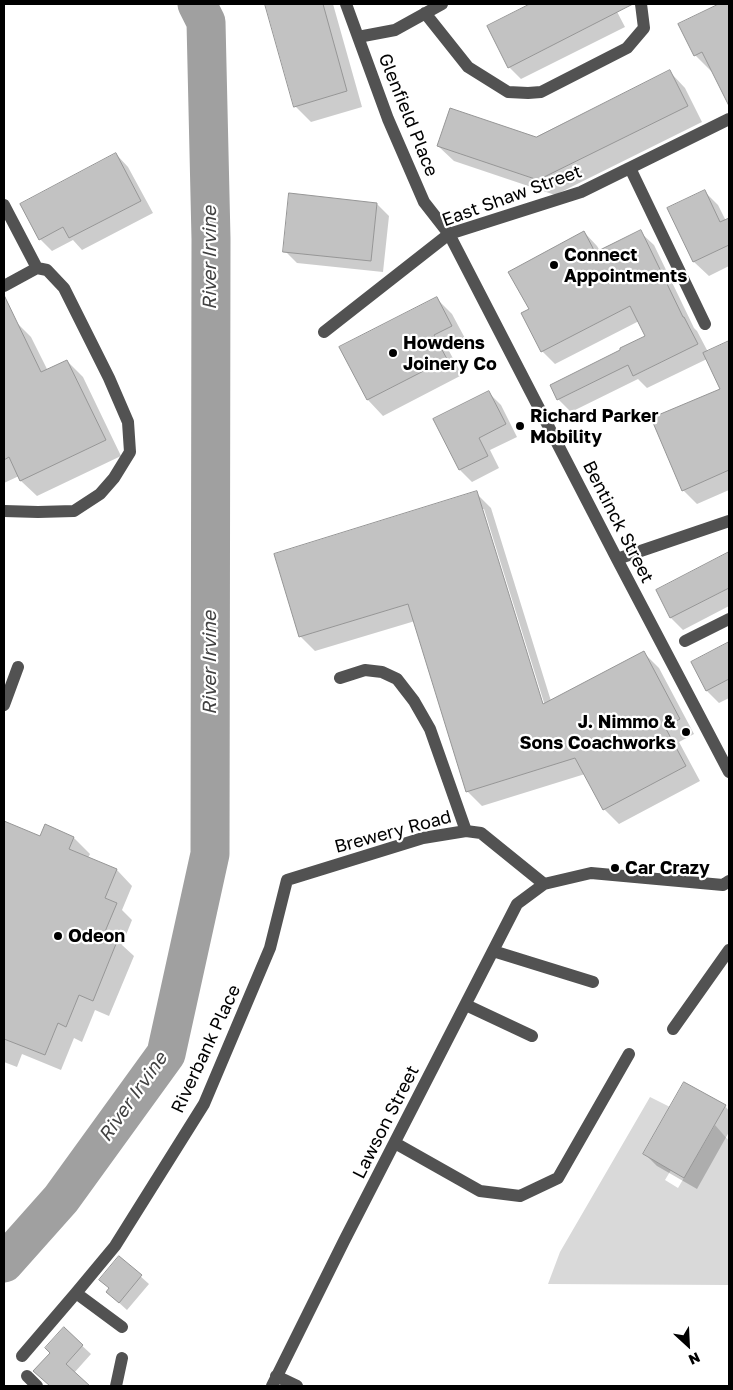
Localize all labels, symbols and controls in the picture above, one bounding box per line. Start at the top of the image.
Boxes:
street label: Glenfield Place [373,50,443,180]
street label: East Shaw Street [439,161,585,231]
water label: River Irvine [199,206,221,310]
place label: Connect Appointments [564,244,687,286]
marker: Connect Appointments [548,259,560,271]
place label: Howdens Joinery Co [403,332,497,374]
marker: Howdens Joinery Co [387,347,399,359]
place label: Richard Parker Mobility [530,405,658,448]
marker: Richard Parker Mobility [514,420,526,432]
street label: Bentinck Street [578,457,658,587]
water label: River Irvine [199,611,221,715]
place label: J. Nimmo & Sons Coachworks [519,711,676,754]
marker: J. Nimmo & Sons Coachworks [680,726,692,738]
street label: Brewery Road [332,806,454,858]
place label: Car Crazy [625,857,710,879]
marker: Car Crazy [609,862,621,874]
place label: Odeon [68,925,125,947]
marker: Odeon [52,930,64,942]
street label: Riverbank Place [167,981,245,1117]
water label: River Irvine [94,1048,172,1146]
street label: Lawson Street [348,1062,424,1182]
north arrow [663,1320,713,1370]
text: N [686,1349,703,1369]

